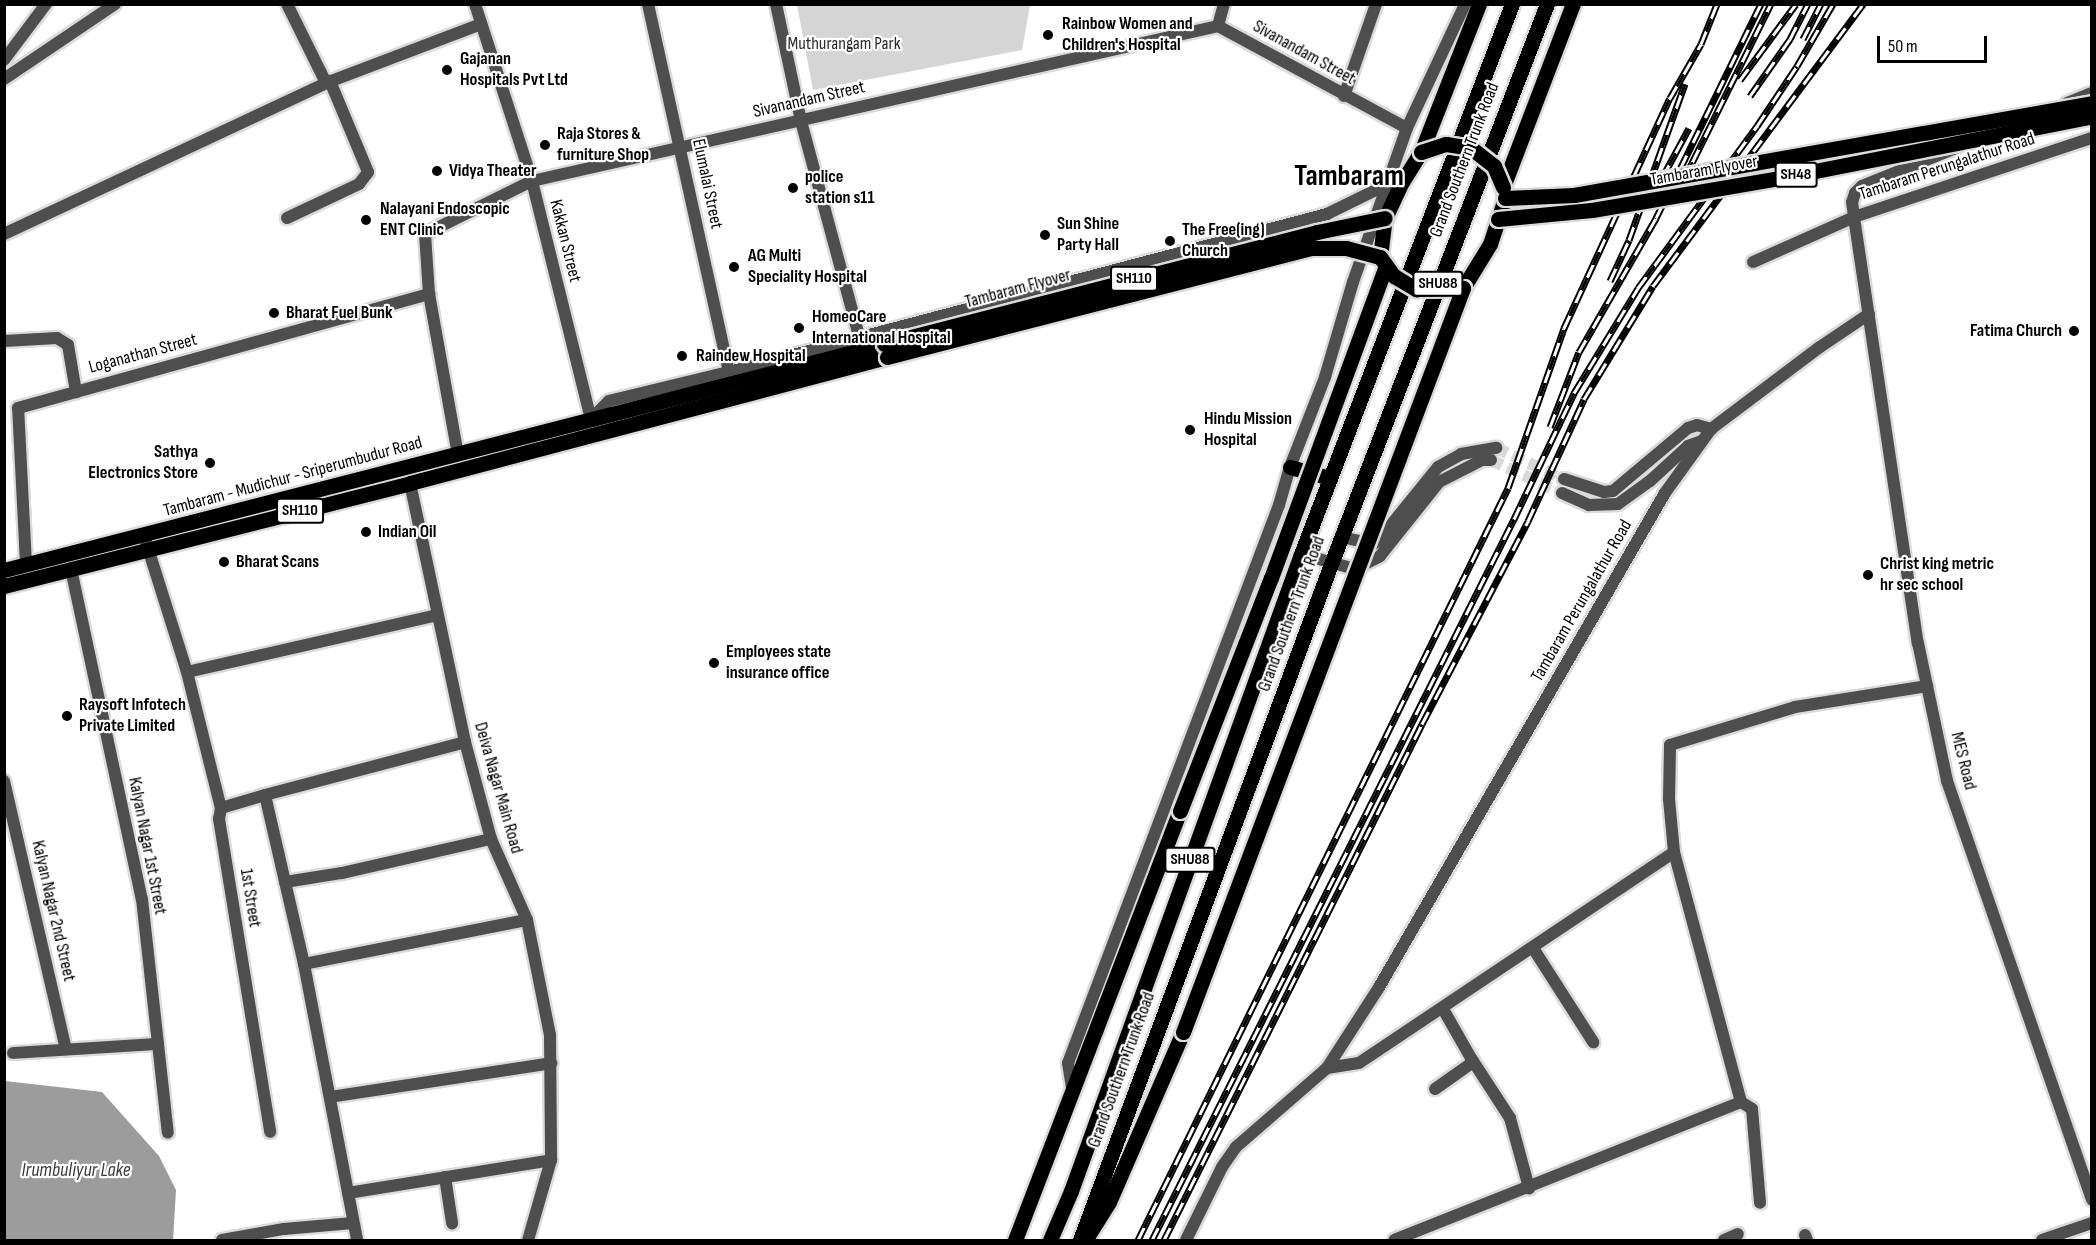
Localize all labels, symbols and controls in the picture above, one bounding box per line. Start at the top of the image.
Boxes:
place label: Rainbow Women and Children's Hospital [1062,14,1193,57]
street label: Sivanandam Street [1249,16,1359,90]
scale bar [1880,24,1990,62]
marker: Rainbow Women and Children's Hospital [1039,26,1057,44]
park label: Muthurangam Park [787,33,901,55]
text: 50 m [1888,36,1918,57]
place label: Gajanan Hospitals Pvt Ltd [460,49,568,92]
marker: Gajanan Hospitals Pvt Ltd [438,61,456,79]
street label: Sivanandam Street [751,77,867,123]
street label: Grand Southern Trunk Road [1426,80,1504,240]
place label: Raja Stores & furniture Shop [557,124,649,166]
street label: Tambaram Perungalathur Road [1856,128,2038,206]
street label: Elumalai Street [687,137,727,231]
marker: Raja Stores & furniture Shop [538,138,552,152]
street label: Tambaram Flyover [1649,151,1759,191]
district label: Tambaram [1294,158,1404,194]
place label: Vidya Theater [449,160,537,182]
road number: SH48 [1774,162,1818,188]
marker: Vidya Theater [430,164,444,178]
place label: police station s11 [805,167,874,210]
marker: police station s11 [786,181,800,195]
street label: Kakkan Street [544,198,586,284]
place label: Nalayani Endoscopic ENT Clinic [380,199,510,242]
marker: Nalayani Endoscopic ENT Clinic [357,211,375,229]
place label: Sun Shine Party Hall [1057,214,1119,256]
place label: The Free(ing) Church [1182,220,1265,262]
marker: Sun Shine Party Hall [1038,228,1052,242]
marker: The Free(ing) Church [1163,234,1177,248]
place label: AG Multi Speciality Hospital [748,246,867,288]
marker: AG Multi Speciality Hospital [725,258,743,276]
street label: Tambaram Flyover [963,264,1073,314]
road number: SH110 [1110,266,1158,292]
road number: SHU88 [1411,271,1465,297]
place label: Bharat Fuel Bunk [286,302,393,324]
marker: Bharat Fuel Bunk [267,306,281,320]
place label: HomeoCare International Hospital [812,307,951,350]
marker: HomeoCare International Hospital [790,319,808,337]
place label: Fatima Church [1970,320,2062,342]
marker: Fatima Church [2067,324,2081,338]
street label: Loganathan Street [87,329,199,379]
place label: Raindew Hospital [696,345,806,367]
marker: Raindew Hospital [673,347,691,365]
place label: Hindu Mission Hospital [1204,409,1292,452]
marker: Hindu Mission Hospital [1181,421,1199,439]
street label: Tambaram - Mudichur - Sriperumbudur Road [161,432,425,522]
place label: Sathya Electronics Store [88,442,198,484]
marker: Sathya Electronics Store [203,456,217,470]
road number: SH110 [276,498,324,524]
street label: Tambaram Perungalathur Road [1527,516,1637,686]
place label: Indian Oil [378,521,436,543]
marker: Indian Oil [359,525,373,539]
street label: Grand Southern Trunk Road [1254,533,1330,695]
place label: Bharat Scans [236,551,319,573]
place label: Christ king metric hr sec school [1880,554,1994,596]
marker: Bharat Scans [217,555,231,569]
marker: Christ king metric hr sec school [1861,568,1875,582]
place label: Employees state insurance office [726,642,831,684]
marker: Employees state insurance office [707,656,721,670]
place label: Raysoft Infotech Private Limited [79,695,186,738]
marker: Raysoft Infotech Private Limited [60,709,74,723]
street label: Deiva Nagar Main Road [469,720,527,856]
street label: MES Road [1945,730,1981,792]
street label: Kalyan Nagar 1st Street [123,775,171,917]
street label: Kalyan Nagar 2nd Street [26,838,80,984]
road number: SHU88 [1163,847,1217,873]
street label: 1st Street [235,867,265,929]
street label: Grand Southern Trunk Road [1084,989,1160,1151]
water label: Irumbuliyur Lake [22,1158,130,1182]

